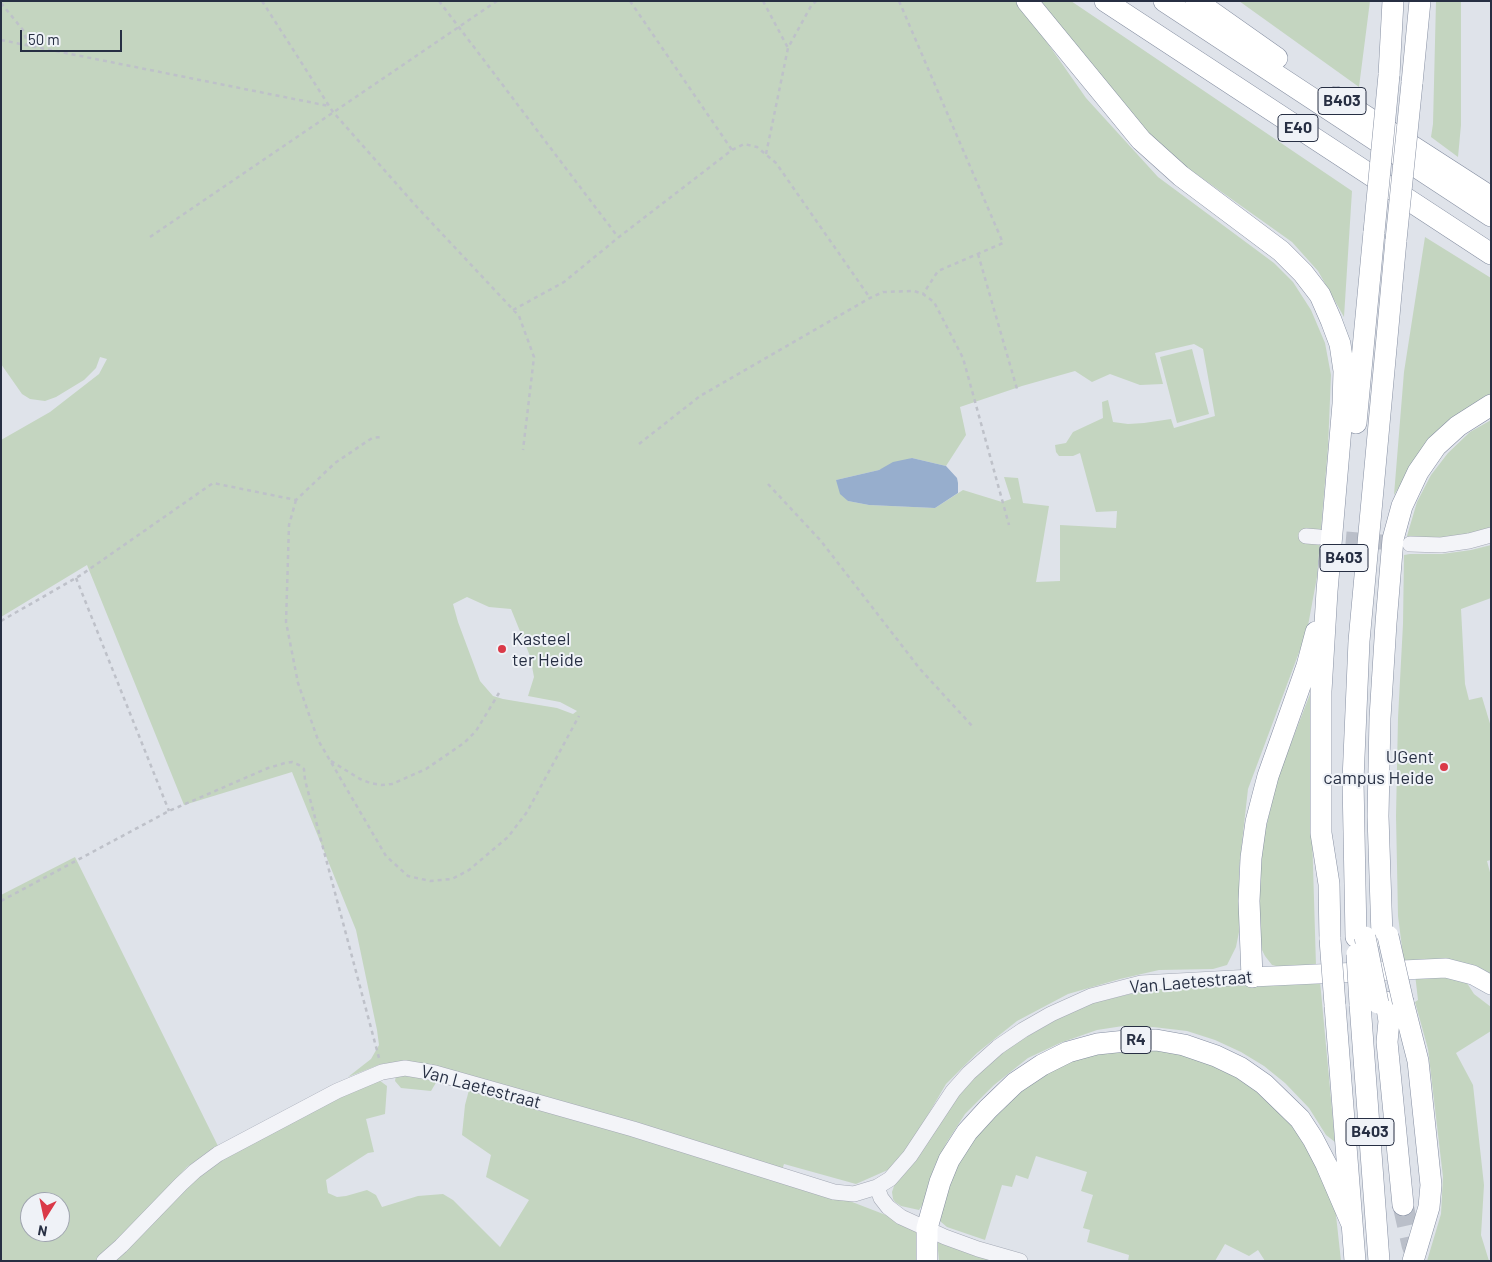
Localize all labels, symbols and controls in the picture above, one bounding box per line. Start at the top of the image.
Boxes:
scale bar [22,20,125,52]
text: 50 m [28,30,60,48]
road number: B403 [1318,88,1366,114]
road number: E40 [1278,115,1318,142]
road number: B403 [1320,544,1368,572]
place label: Kasteel ter Heide [512,628,583,670]
marker: Kasteel ter Heide [496,643,508,655]
place label: UGent campus Heide [1323,746,1434,789]
marker: UGent campus Heide [1438,761,1450,773]
street label: Van Laetestraat [1129,966,1253,998]
road number: R4 [1121,1026,1151,1054]
street label: Van Laetestraat [419,1061,543,1113]
road number: B403 [1346,1118,1394,1146]
north arrow [20,1192,70,1242]
text: N [36,1222,49,1240]

